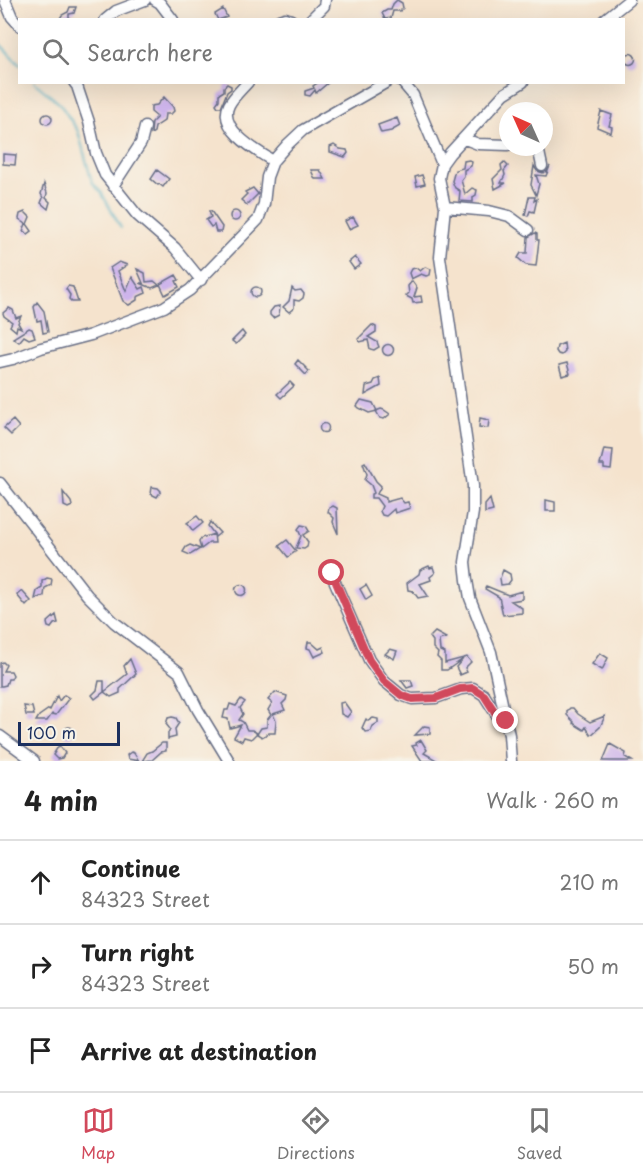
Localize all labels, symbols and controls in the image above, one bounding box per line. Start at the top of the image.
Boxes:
search box [18,18,625,84]
icon: search [39,35,72,68]
text: Search here [87,35,213,68]
north arrow [499,102,553,156]
route start [318,559,344,585]
route end [492,707,518,733]
scale bar [18,719,120,746]
text: 100 m [27,720,76,744]
text: 4 min [24,781,98,820]
text: Walk · 260 m [486,785,619,815]
text: Continue [81,851,180,884]
icon: ahead [24,866,57,899]
text: 210 m [560,867,619,897]
text: 84323 Street [81,884,210,914]
text: Turn right [81,935,194,968]
icon: right [24,950,57,983]
text: 50 m [567,951,619,981]
text: 84323 Street [81,968,210,998]
icon: arrive [24,1034,57,1067]
text: Arrive at destination [81,1034,317,1067]
tab: Map [81,1104,115,1164]
tab: Directions [277,1104,355,1164]
tab: Saved [517,1104,562,1164]

